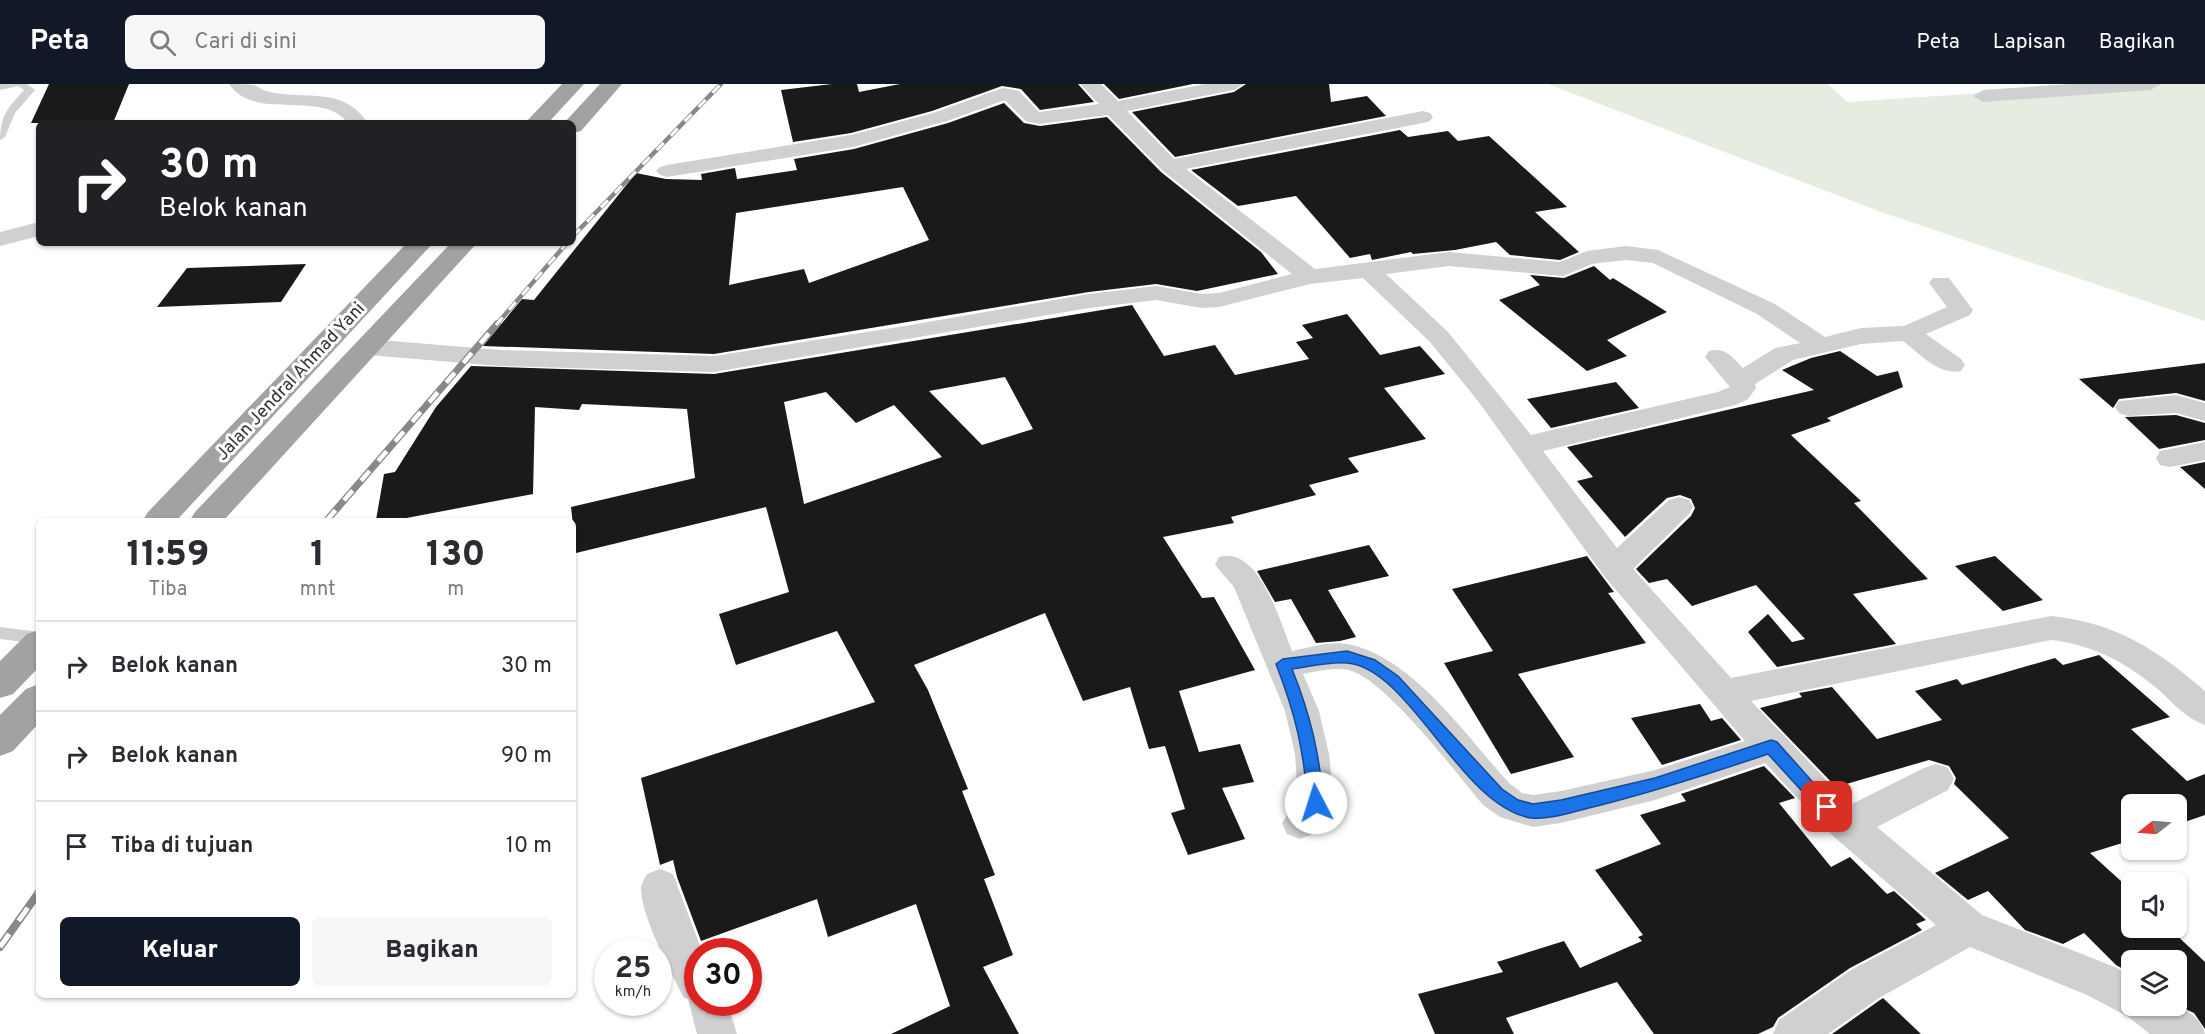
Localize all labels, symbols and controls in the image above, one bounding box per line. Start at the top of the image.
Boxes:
search box [125,15,545,69]
text: Peta [30,24,89,60]
icon: search [146,26,179,59]
text: Cari di sini [194,29,297,56]
text: Peta [1917,29,1960,56]
text: Lapisan [1993,29,2066,56]
text: Bagikan [2099,29,2175,56]
text: 30 m [159,140,258,193]
icon: right [60,144,138,222]
text: Belok kanan [159,192,308,226]
street label: Jalan Jendral Ahmad Yani [211,298,371,466]
text: 11:59 [126,533,209,579]
text: 1 [310,533,325,579]
text: 130 [426,533,485,579]
text: Tiba [148,577,187,603]
text: mnt [300,577,335,603]
text: m [447,577,464,603]
icon: right [60,650,93,683]
text: Belok kanan [111,653,238,680]
text: 30 m [501,653,552,680]
icon: right [60,740,93,773]
text: Belok kanan [111,743,238,770]
text: 90 m [501,743,552,770]
position arrow [1284,771,1348,835]
pin [1801,781,1852,832]
icon: arrive [1810,790,1843,823]
north arrow [2121,794,2187,860]
map controls [2121,794,2187,1016]
icon: arrive [60,830,93,863]
text: Tiba di tujuan [111,833,253,860]
text: 10 m [506,833,552,860]
button: sound [2121,872,2187,938]
button: Keluar [60,917,300,986]
button: Bagikan [312,917,552,986]
speed limit sign: 30 [684,938,762,1016]
button: layers [2121,950,2187,1016]
text: 25 [615,951,651,988]
text: km/h [615,983,651,1002]

